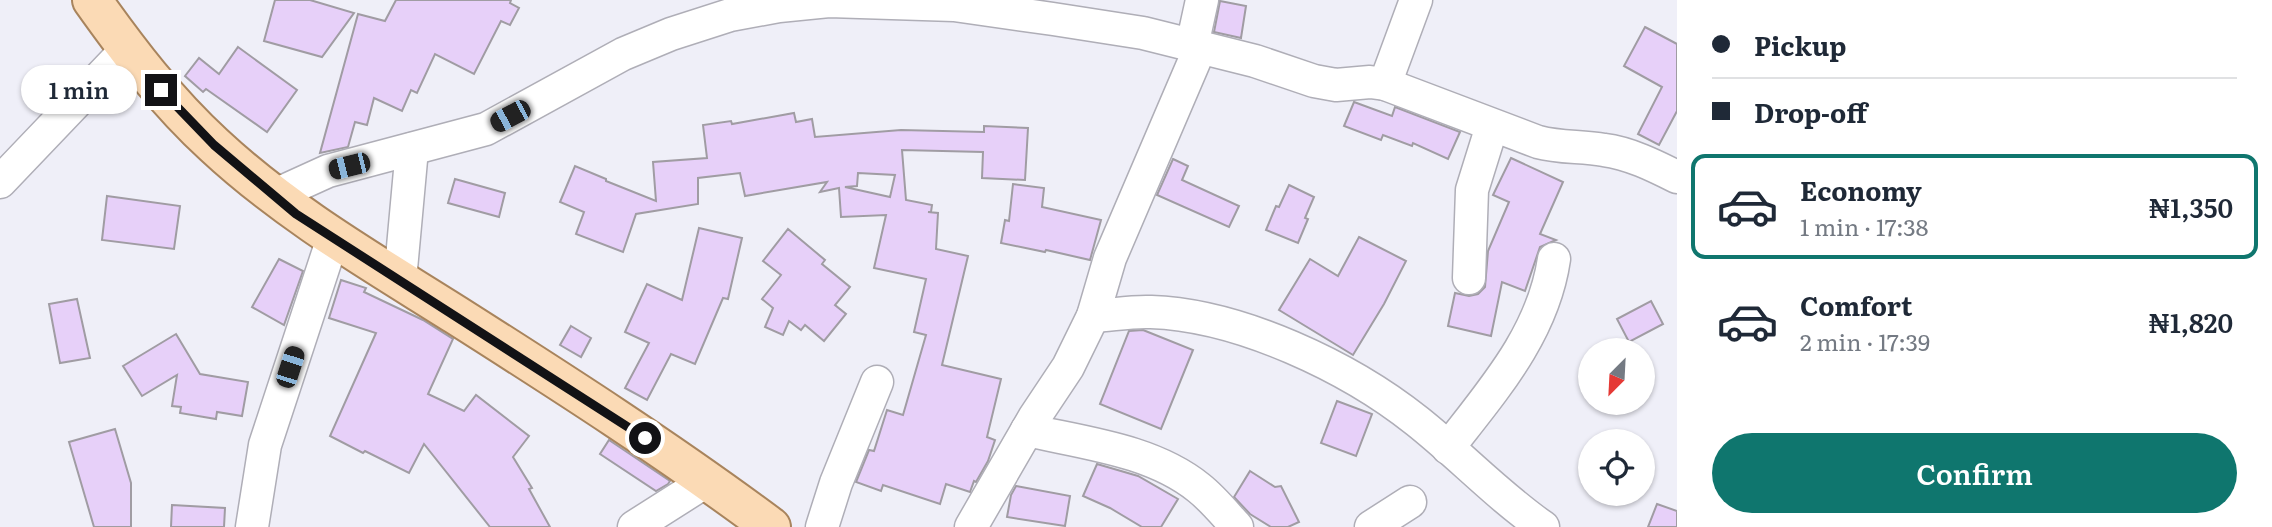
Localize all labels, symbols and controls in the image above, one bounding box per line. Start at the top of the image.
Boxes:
text: Pickup [1754,25,1846,64]
callout: 1 min [21,66,136,114]
text: 1 min [49,72,109,106]
route end [145,74,177,106]
text: Drop-off [1754,92,1867,131]
car [487,97,534,135]
car [327,151,372,181]
text: Economy [1800,170,1922,209]
icon: car [1716,175,1779,238]
text: ₦1,350 [2148,187,2233,226]
text: 1 min · 17:38 [1800,209,1928,243]
text: Comfort [1800,285,1912,324]
icon: car [1716,290,1779,353]
text: ₦1,820 [2148,302,2233,341]
text: 2 min · 17:39 [1800,324,1930,358]
north arrow [1578,338,1656,415]
map controls [1578,338,1655,506]
car [274,344,307,390]
route start [629,422,661,454]
button: locate [1578,429,1655,506]
button: Confirm [1712,433,2237,513]

